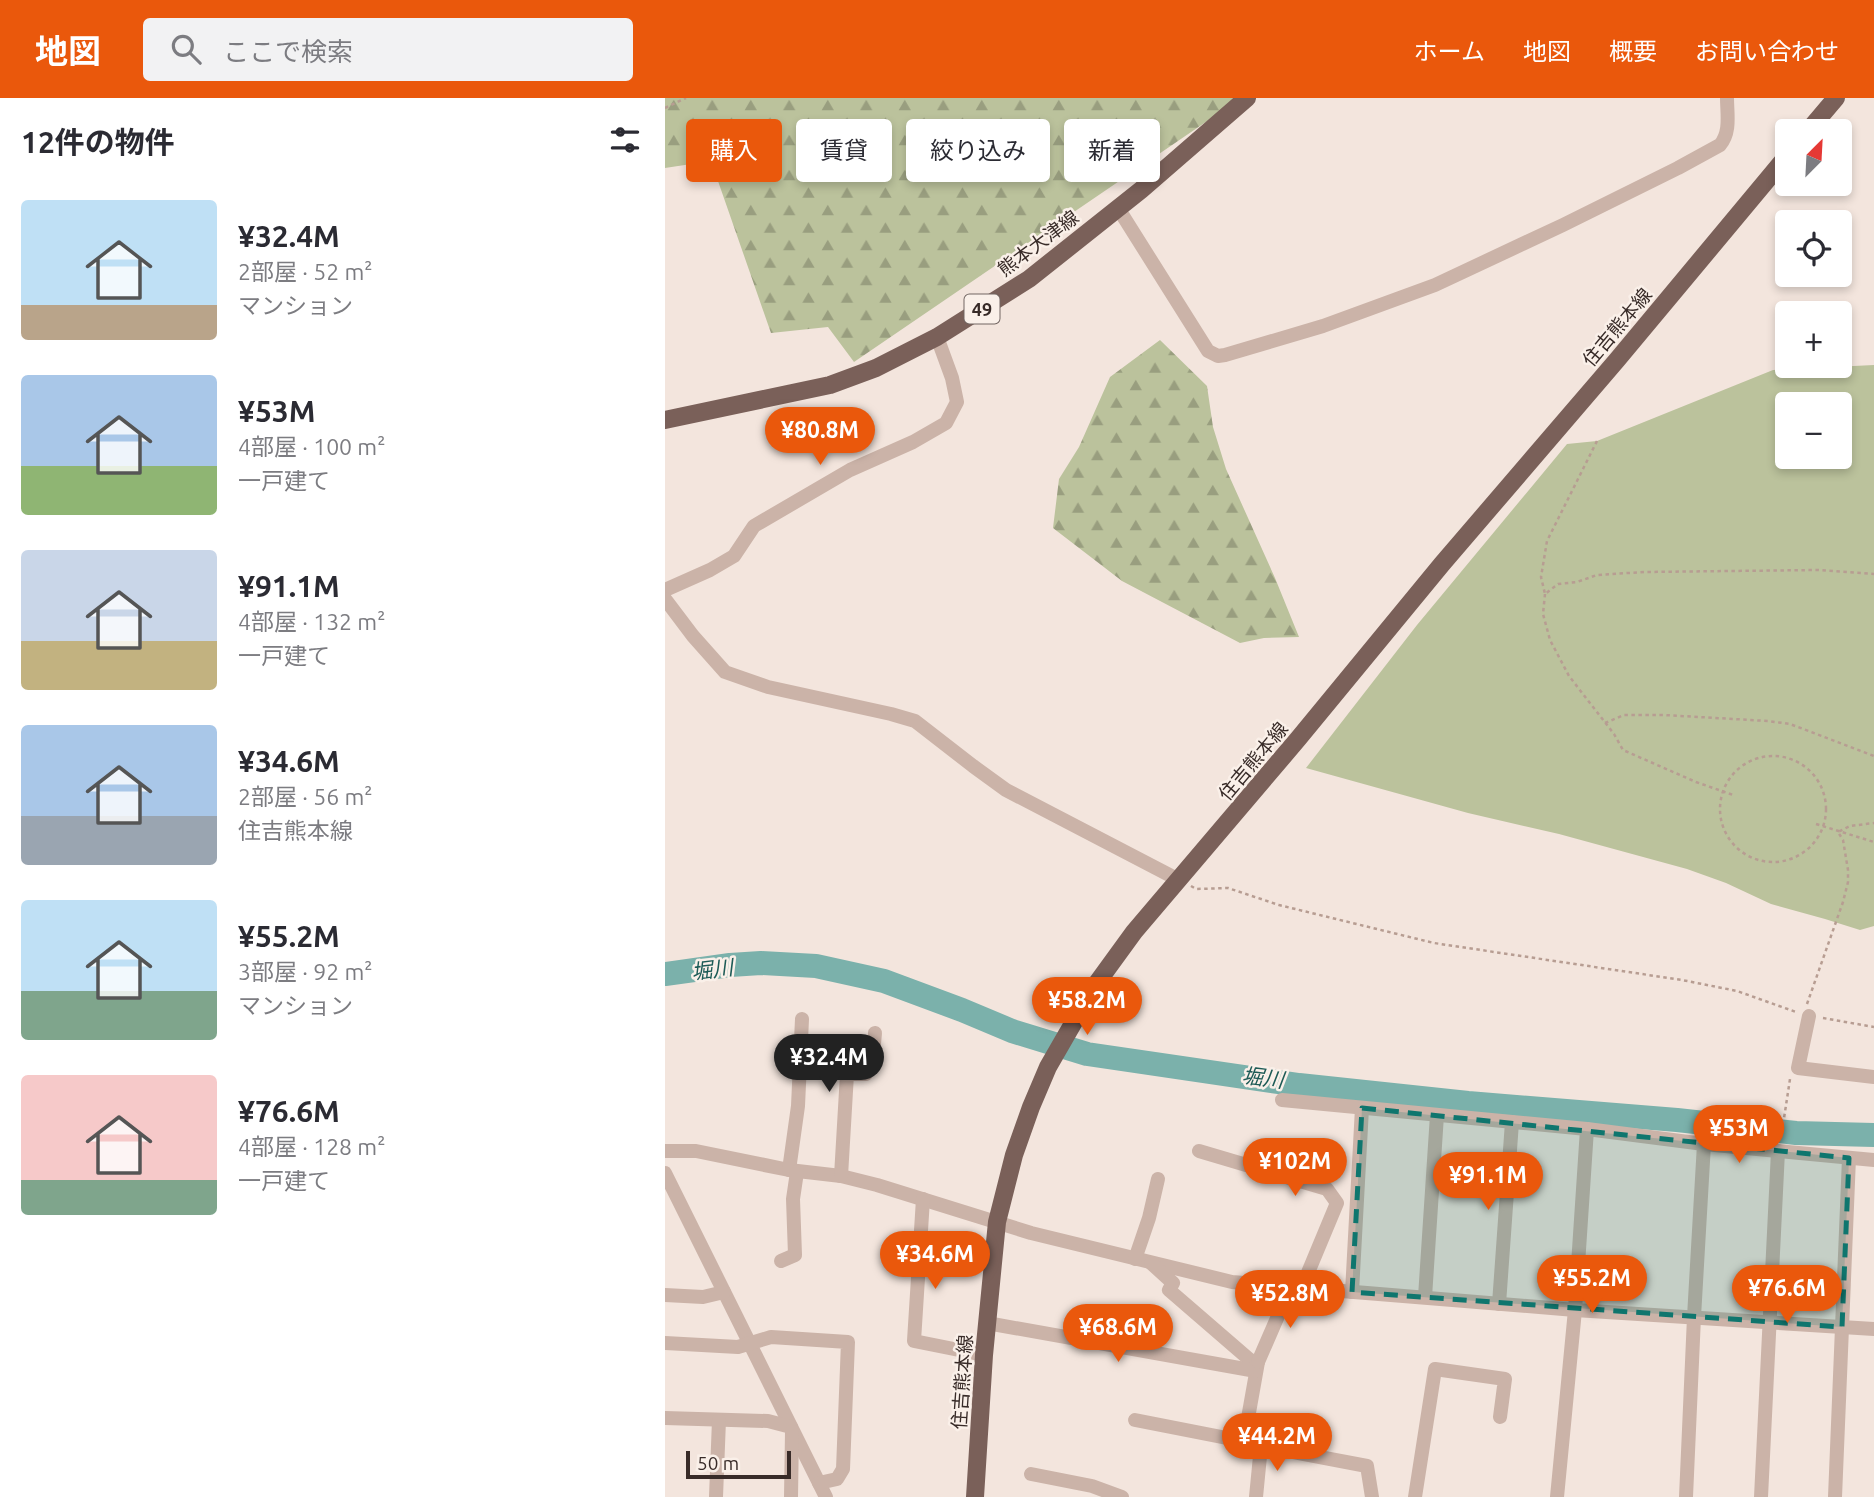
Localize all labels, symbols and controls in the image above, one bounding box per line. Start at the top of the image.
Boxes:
search box [143,18,633,81]
icon: search [167,30,205,68]
text: 地図 [35,32,101,69]
text: ここで検索 [223,37,353,66]
text: ホーム [1414,38,1485,65]
text: 地図 [1523,38,1571,65]
text: 概要 [1609,38,1657,65]
text: お問い合わせ [1695,38,1839,65]
chip: 購入 [686,119,782,182]
chip: 賃貸 [796,119,892,182]
chip: 絞り込み [906,119,1050,182]
chip: 新着 [1064,119,1160,182]
north arrow [1775,119,1851,196]
map controls [1775,119,1852,469]
icon: filters [606,121,644,159]
text: 12件の物件 [21,125,175,159]
street label: 熊本大津線 [993,206,1083,280]
button: locate [1775,210,1852,287]
text: ¥32.4M [238,219,340,253]
icon: home [77,228,161,312]
text: 2部屋 · 52 m² [238,259,372,284]
street label: 住吉熊本線 [1578,284,1656,370]
text: マンション [238,293,353,318]
road number: 49 [965,294,999,324]
button: + [1775,301,1852,378]
button: − [1775,392,1852,469]
text: ¥53M [238,394,315,428]
icon: home [77,403,161,487]
pin: ¥80.8M [763,408,877,467]
text: ¥80.8M [781,417,859,442]
text: 4部屋 · 100 m² [238,434,385,459]
text: 一戸建て [238,468,330,493]
text: ¥91.1M [238,569,340,603]
icon: home [77,578,161,662]
text: 4部屋 · 132 m² [238,609,385,634]
text: 一戸建て [238,643,330,668]
street label: 住吉熊本線 [1214,718,1292,804]
text: ¥34.6M [238,744,340,778]
icon: home [77,753,161,837]
text: 2部屋 · 56 m² [238,784,372,809]
text: 住吉熊本線 [238,818,353,843]
text: ¥55.2M [238,919,340,953]
icon: home [77,928,161,1012]
water label: 堀川 [690,954,736,983]
text: 3部屋 · 92 m² [238,959,372,984]
pin: ¥58.2M [1030,978,1144,1037]
text: ¥58.2M [1048,987,1126,1012]
text: マンション [238,993,353,1018]
pin: ¥32.4M [772,1034,886,1094]
text: ¥32.4M [790,1044,868,1069]
water label: 堀川 [1241,1063,1287,1092]
text: ¥76.6M [238,1094,340,1128]
icon: home [77,1103,161,1187]
pin: ¥53M [1698,1105,1780,1165]
text: ¥53M [1709,1115,1769,1140]
text: 4部屋 · 128 m² [238,1134,385,1159]
pin: ¥102M [1246,1138,1344,1198]
text: ¥102M [1259,1148,1331,1173]
pin: ¥91.1M [1431,1152,1545,1212]
text: ¥91.1M [1449,1162,1527,1187]
text: 一戸建て [238,1168,330,1193]
pin: ¥34.6M [878,1232,992,1291]
text: ¥34.6M [896,1241,974,1266]
pin: ¥55.2M [1535,1256,1649,1315]
text: ¥55.2M [1553,1265,1631,1290]
pin: ¥76.6M [1730,1266,1844,1325]
pin: ¥52.8M [1233,1270,1347,1330]
text: ¥76.6M [1748,1275,1826,1300]
text: ¥52.8M [1251,1280,1329,1305]
pin: ¥68.6M [1061,1304,1175,1364]
text: ¥68.6M [1079,1314,1157,1339]
street label: 住吉熊本線 [948,1334,976,1430]
pin: ¥44.2M [1220,1414,1334,1473]
text: ¥44.2M [1238,1423,1316,1448]
scale bar [686,1448,791,1480]
text: 50 m [697,1452,739,1474]

